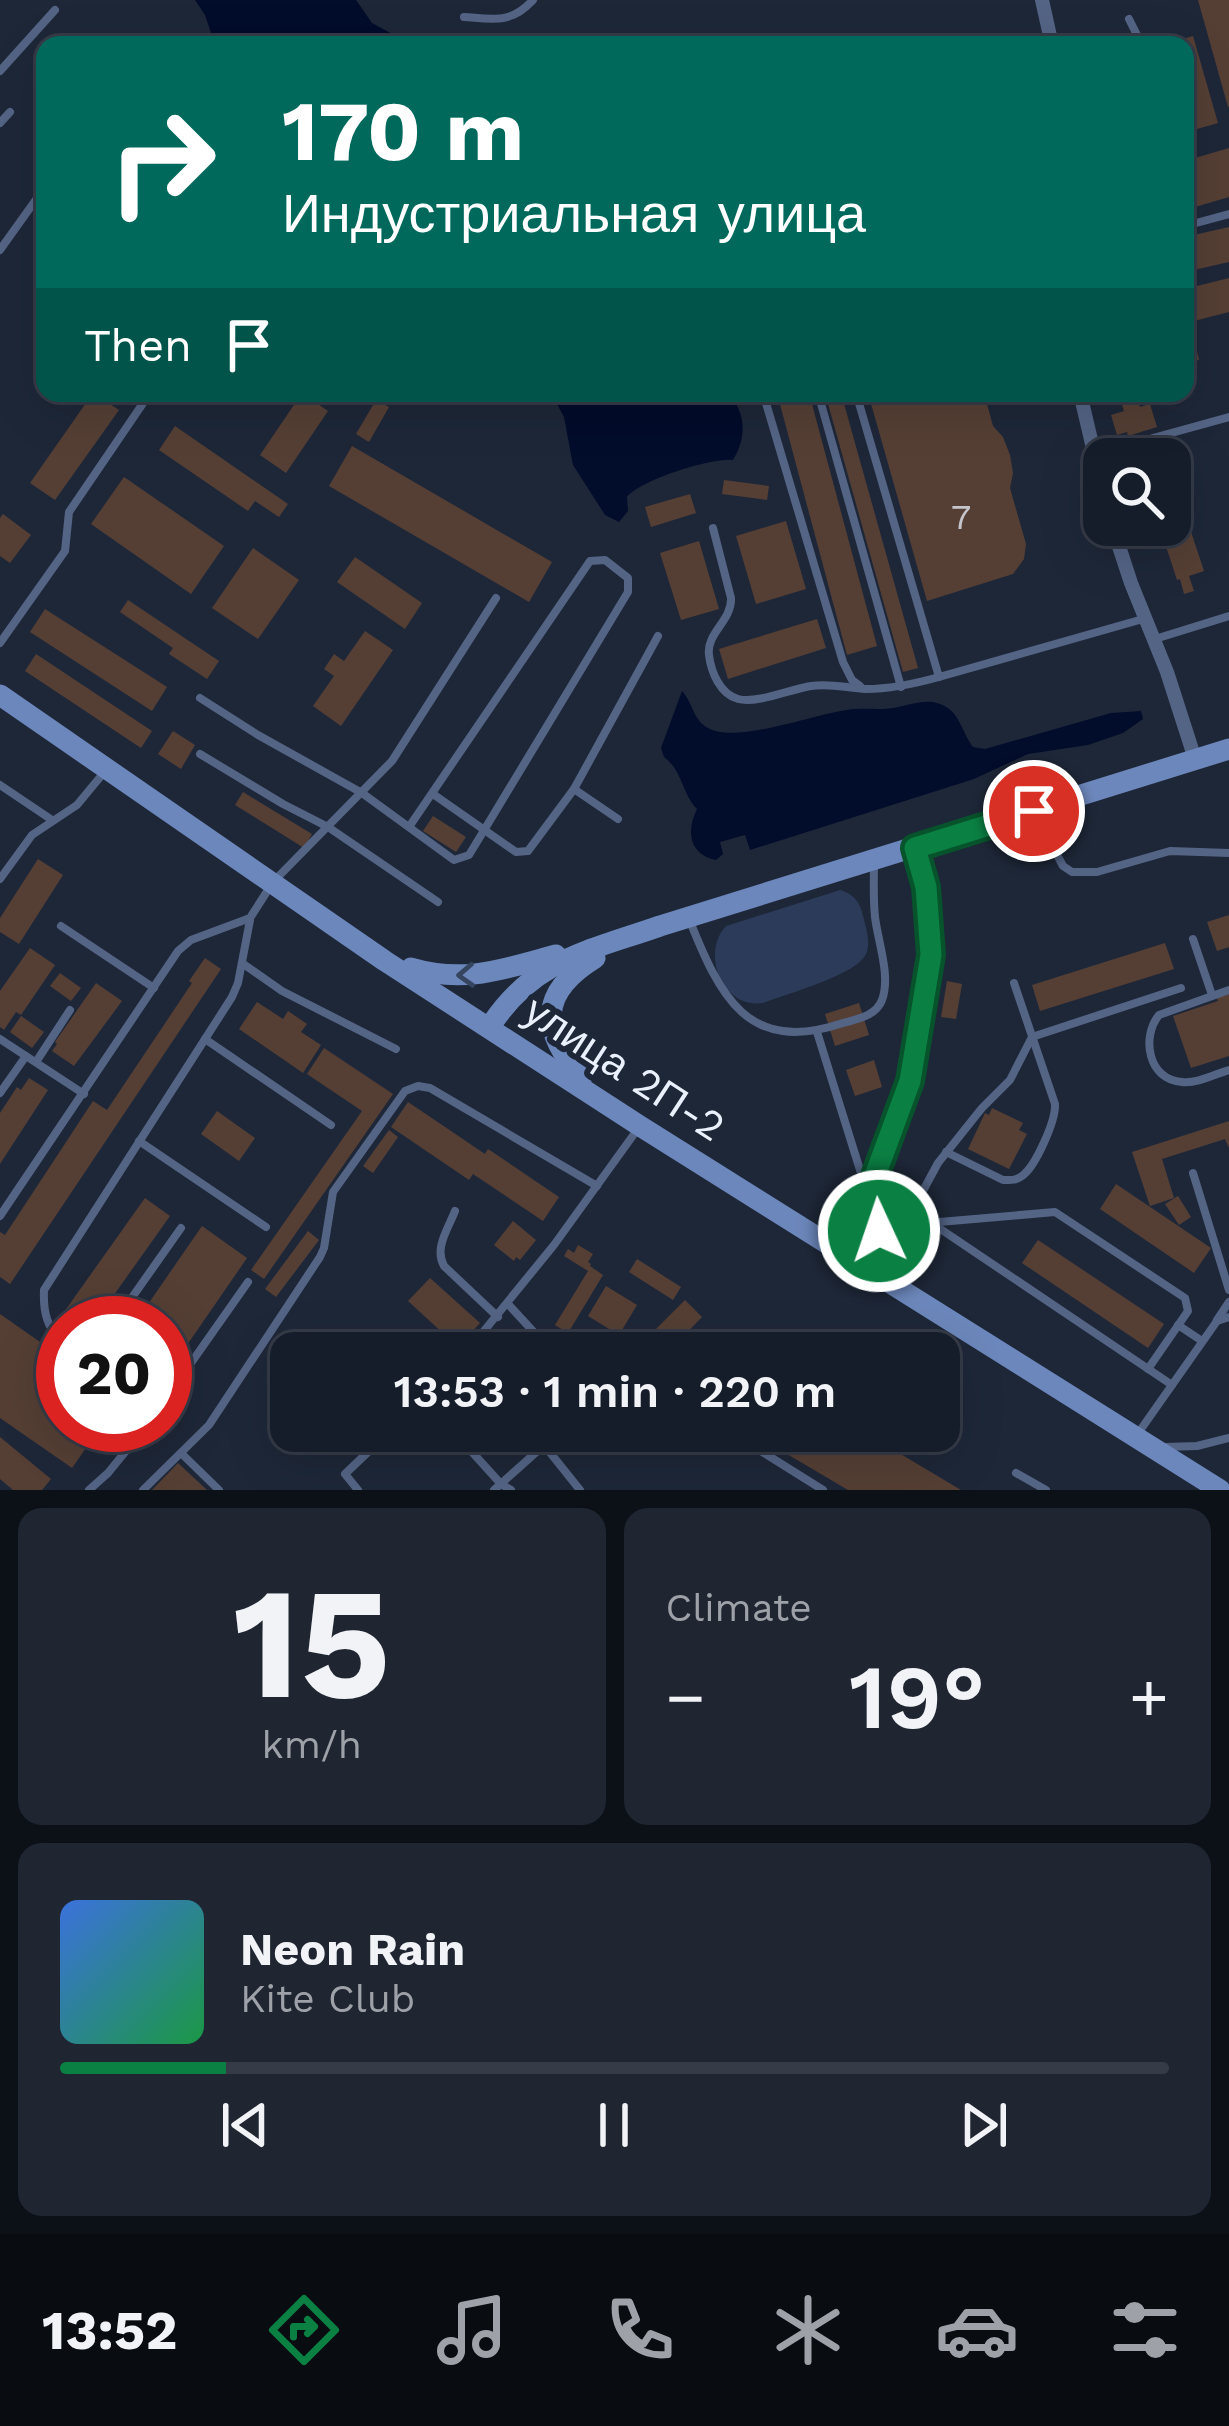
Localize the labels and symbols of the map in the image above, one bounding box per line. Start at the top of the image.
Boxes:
house number: 7 [951,496,971,538]
pin [983,760,1085,862]
one-way arrow [456,961,475,987]
street label: улица 2П-2 [515,986,734,1151]
position arrow [816,1168,942,1294]
speed limit sign: 20 [36,1296,192,1452]

